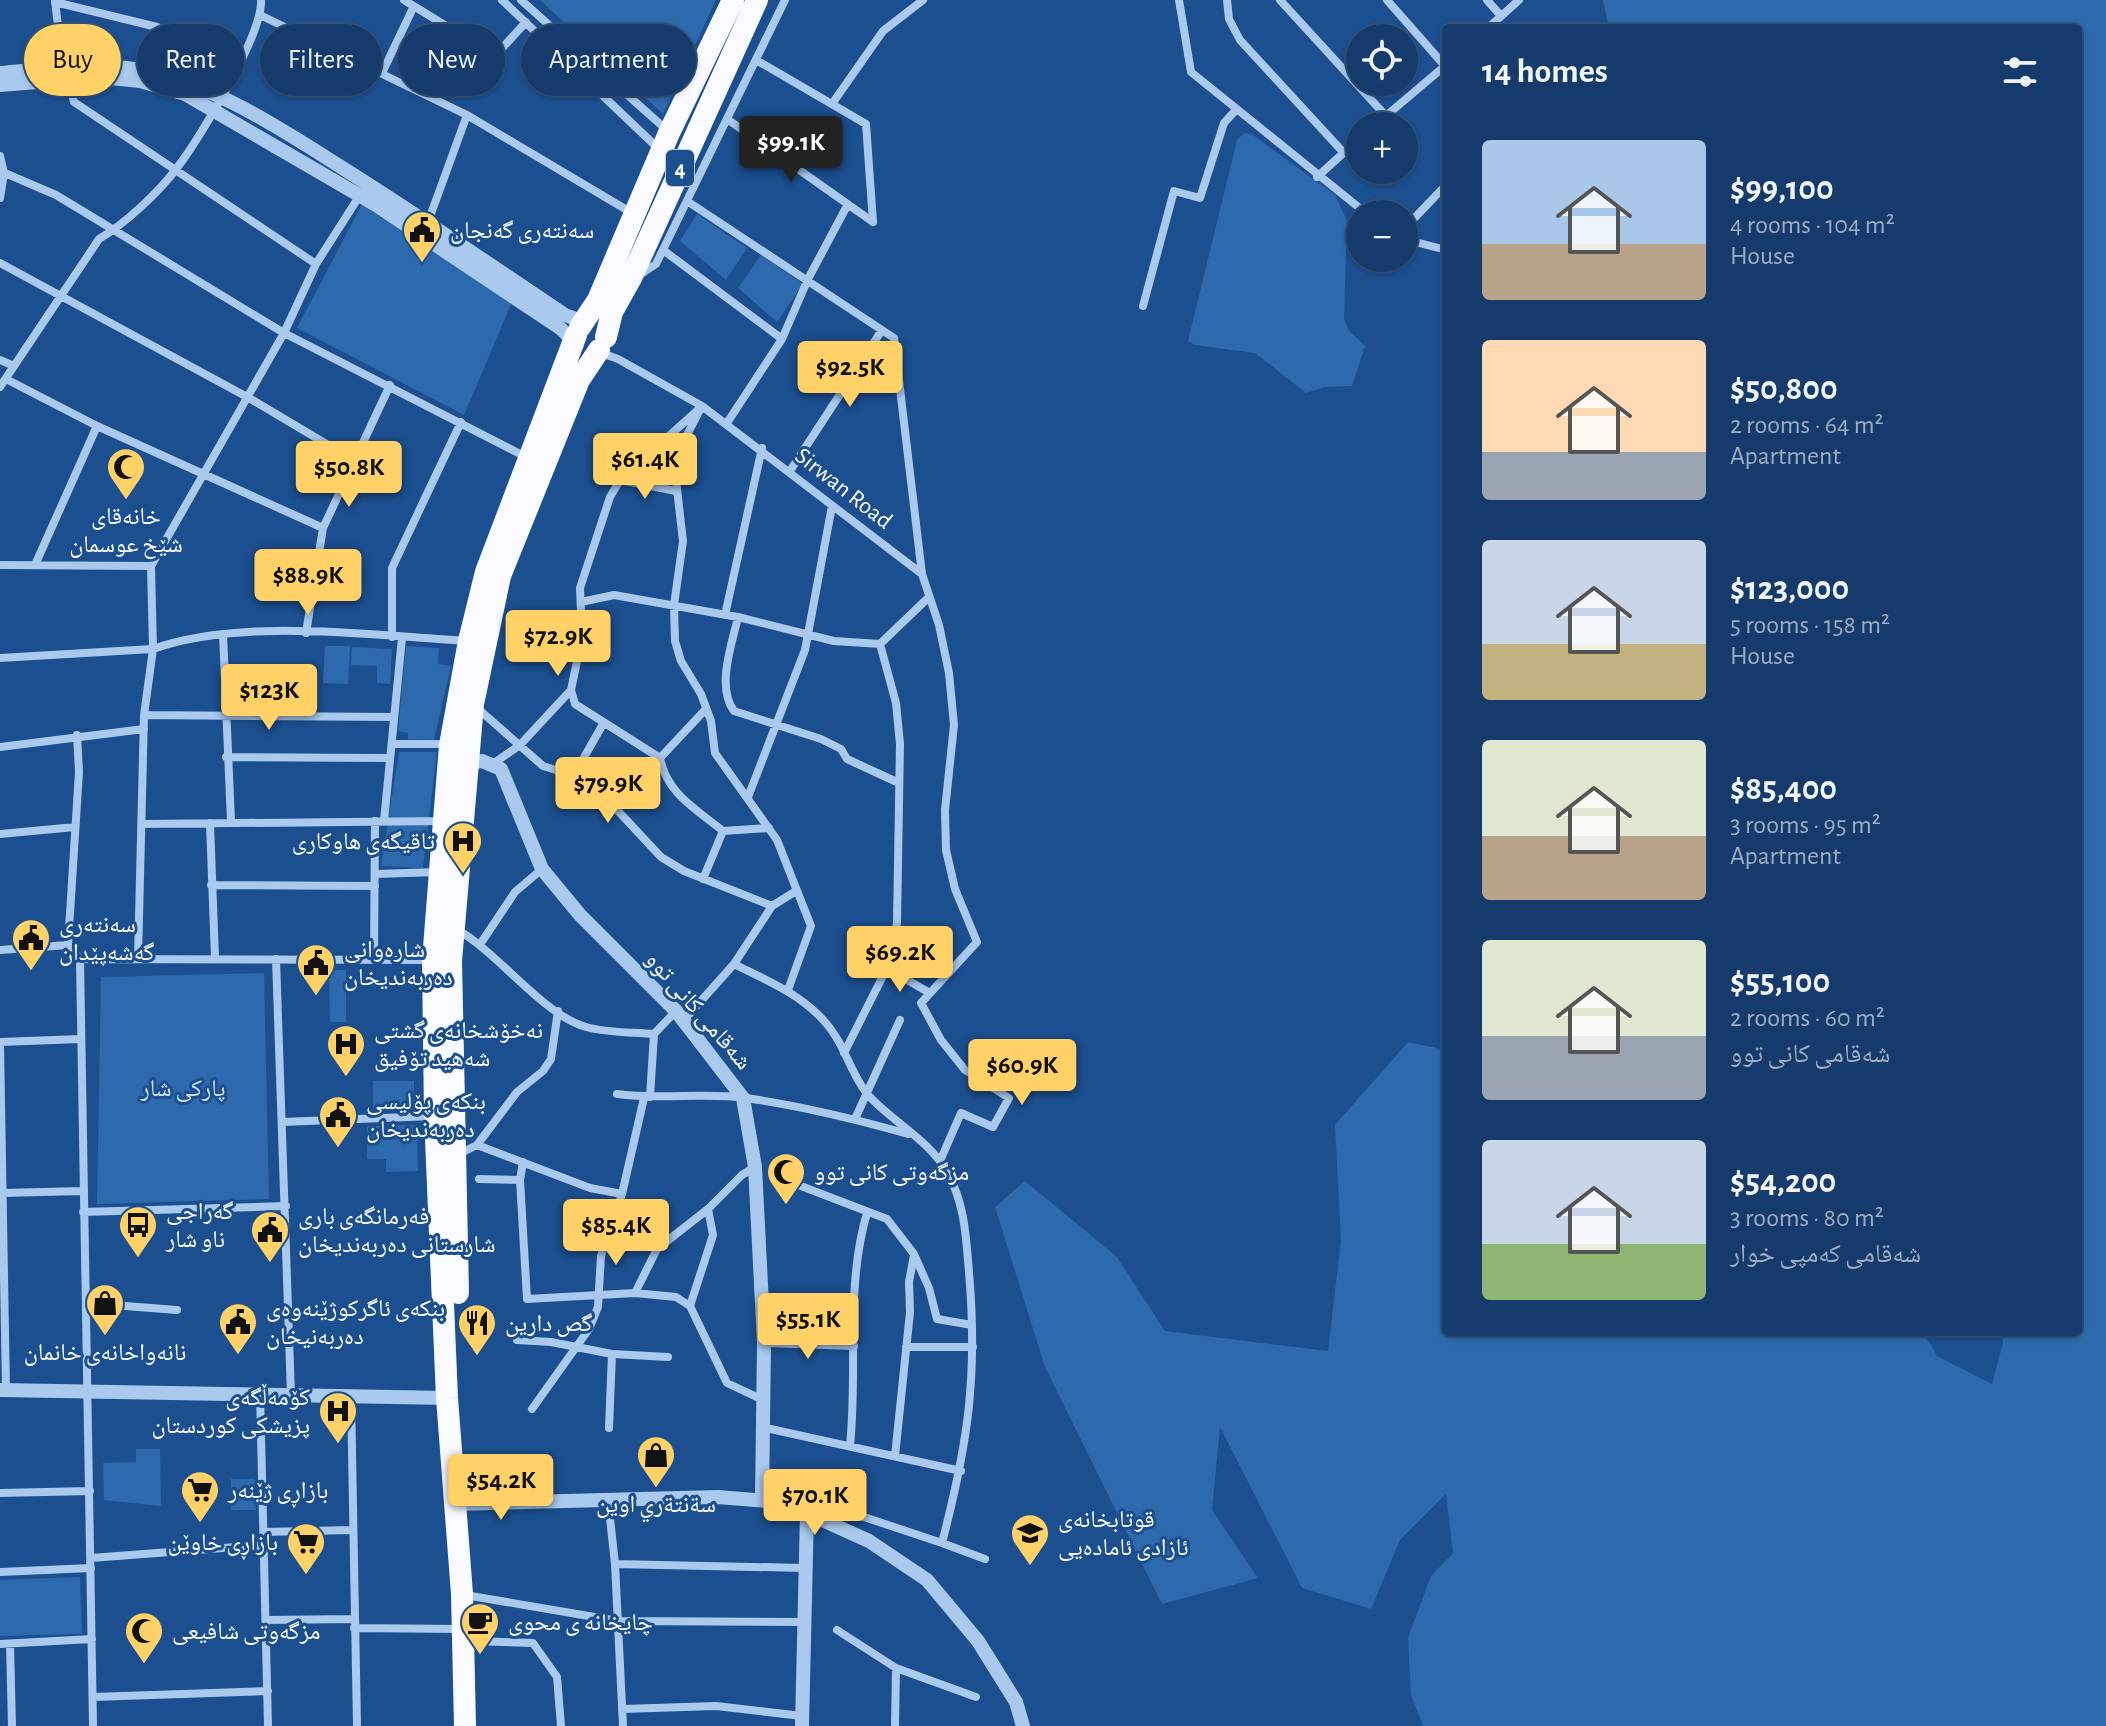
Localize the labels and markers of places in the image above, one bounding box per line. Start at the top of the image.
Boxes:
pin: $99.1K [726,116,856,184]
public building icon: سەنتەری گەنجان [401,209,443,264]
place label: سەنتەری گەنجان [450,219,594,244]
pin: $92.5K [785,341,915,409]
pin: $61.4K [580,433,710,501]
pin: $50.8K [284,441,414,509]
mosque icon: خانەقای شێخ عوسمان [105,446,147,501]
place label: خانەقای شێخ عوسمان [69,505,183,559]
pin: $88.9K [243,549,373,617]
pin: $72.9K [493,610,623,678]
pin: $123K [213,664,325,732]
pin: $79.9K [543,757,673,825]
hospital icon: تاقیگەی هاوکاری [442,820,484,875]
place label: تاقیگەی هاوکاری [292,830,435,855]
place label: سەنتەری گەشەپێدان [59,913,155,966]
public building icon: سەنتەری گەشەپێدان [10,917,52,972]
pin: $69.2K [835,926,965,994]
place label: شارەوانی دەربەندیخان [344,938,453,991]
public building icon: شارەوانی دەربەندیخان [295,942,337,997]
place label: نەخۆشخانەی گشتی شەهید تۆفیق [374,1019,543,1072]
hospital icon: نەخۆشخانەی گشتی شەهید تۆفیق [325,1023,367,1078]
pin: $60.9K [957,1039,1087,1107]
place label: بنکەی پۆلیسی دەربەندیخان [366,1090,486,1143]
public building icon: بنکەی پۆلیسی دەربەندیخان [317,1094,359,1149]
mosque icon: مزگەوتی کانی توو [765,1151,807,1206]
place label: مزگەوتی کانی توو [814,1161,969,1186]
pin: $85.4K [551,1199,681,1267]
place label: گەراجی ناو شار [165,1200,234,1252]
bus stop icon: گەراجی ناو شار [117,1204,159,1259]
place label: فەرمانگەی باری شارستانی دەربەندیخان [298,1205,495,1258]
public building icon: فەرمانگەی باری شارستانی دەربەندیخان [249,1209,291,1264]
shop icon: نانەواخانەی خانمان [84,1282,126,1337]
pin: $55.1K [743,1293,873,1361]
place label: بنکەی ئاگرکوژێنەوەی دەربەنیخان [266,1297,445,1350]
public building icon: بنکەی ئاگرکوژێنەوەی دەربەنیخان [217,1301,259,1356]
restaurant icon: گص دارین [456,1302,498,1357]
place label: گص دارین [505,1312,593,1337]
place label: نانەواخانەی خانمان [24,1341,186,1366]
place label: كۆمەڵگەی پزیشكی كوردستان [152,1383,310,1439]
hospital icon: كۆمەڵگەی پزیشكی كوردستان [317,1390,359,1445]
shop icon: سةنتةري اوين [635,1434,677,1489]
pin: $54.2K [436,1454,566,1522]
supermarket icon: بازاڕی ژێنەر [179,1469,221,1524]
pin: $70.1K [750,1469,880,1537]
place label: بازاڕی ژێنەر [227,1479,328,1508]
place label: سةنتةري اوين [596,1493,716,1523]
place label: قوتابخانەی ئازادی ئامادەیی [1058,1508,1189,1561]
school or university icon: قوتابخانەی ئازادی ئامادەیی [1009,1512,1051,1567]
supermarket icon: بازاڕی خاوێن [285,1521,327,1576]
place label: بازاڕی خاوێن [167,1531,278,1560]
cafe icon: چايخانه ى محوى [459,1601,501,1656]
mosque icon: مزگەوتی شافیعی [123,1610,165,1665]
place label: چايخانه ى محوى [508,1611,653,1636]
place label: مزگەوتی شافیعی [172,1620,320,1645]

